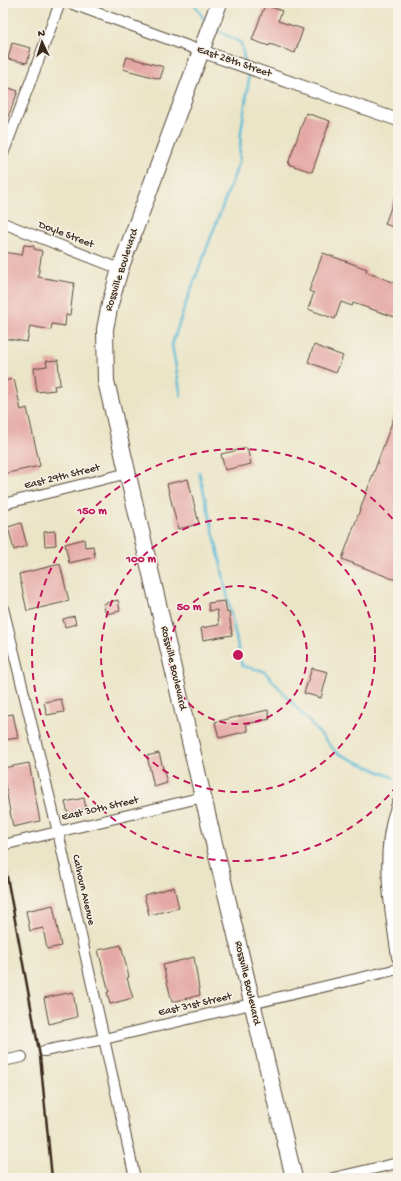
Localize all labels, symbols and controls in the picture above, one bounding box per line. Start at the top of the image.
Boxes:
north arrow [22,22,62,62]
text: N [37,28,45,40]
street label: East 28th Street [195,44,274,81]
street label: Doyle Street [36,219,97,252]
street label: Rossville Boulevard [103,226,141,313]
street label: East 29th Street [23,461,102,492]
text: 150 m [76,505,107,519]
text: 100 m [125,553,156,567]
text: 50 m [177,601,202,615]
street label: Rossville Boulevard [158,625,189,713]
centre of rings [231,648,245,662]
street label: East 30th Street [60,794,141,824]
street label: Calhoun Avenue [69,853,97,927]
street label: Rossville Boulevard [232,940,263,1028]
street label: East 31st Street [157,990,234,1019]

